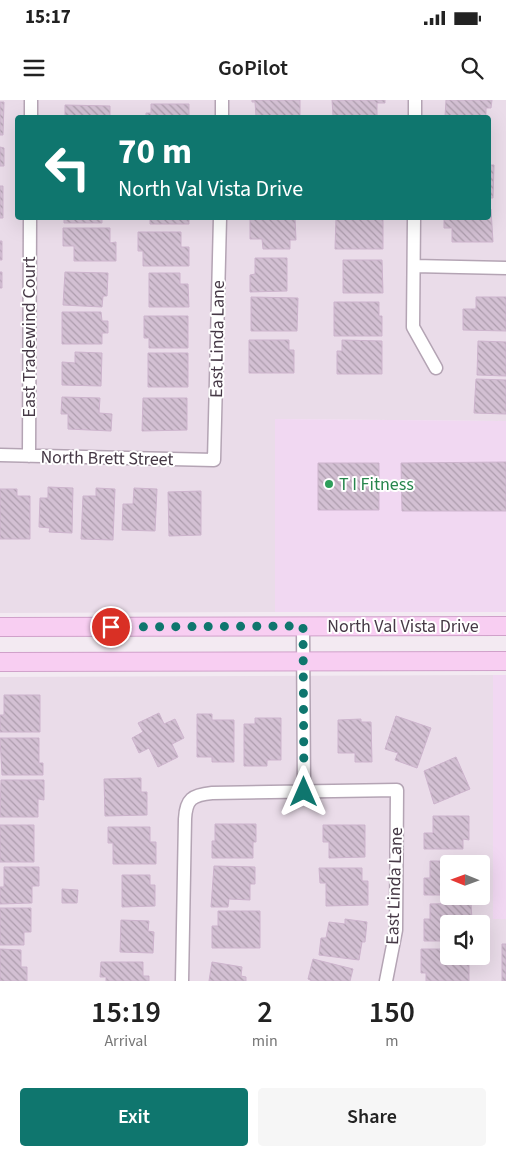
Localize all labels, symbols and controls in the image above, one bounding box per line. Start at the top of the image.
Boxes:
text: 15:17 [25,4,71,31]
text: GoPilot [218,52,288,84]
icon: menu [20,54,48,82]
icon: search [458,54,486,82]
text: 70 m [118,127,192,177]
icon: left [35,135,100,200]
text: North Val Vista Drive [118,173,303,205]
street label: East Tradewind Court [17,256,42,418]
street label: East Linda Lane [204,280,231,398]
street label: North Brett Street [40,445,174,472]
place label: T I Fitness [339,472,414,497]
marker: T I Fitness [323,478,335,490]
pin [90,606,132,648]
icon: arrive [97,613,125,641]
street label: North Val Vista Drive [327,614,479,639]
position arrow [277,765,329,817]
street label: East Linda Lane [380,827,409,945]
north arrow [440,855,490,905]
map controls [440,855,490,965]
button: sound [440,915,490,965]
text: 15:19 [91,991,161,1034]
text: 2 [257,991,273,1034]
text: 150 [369,991,415,1034]
text: Arrival [104,1030,147,1052]
text: min [252,1030,278,1052]
text: m [385,1030,399,1052]
button: Exit [20,1088,248,1146]
button: Share [258,1088,486,1146]

